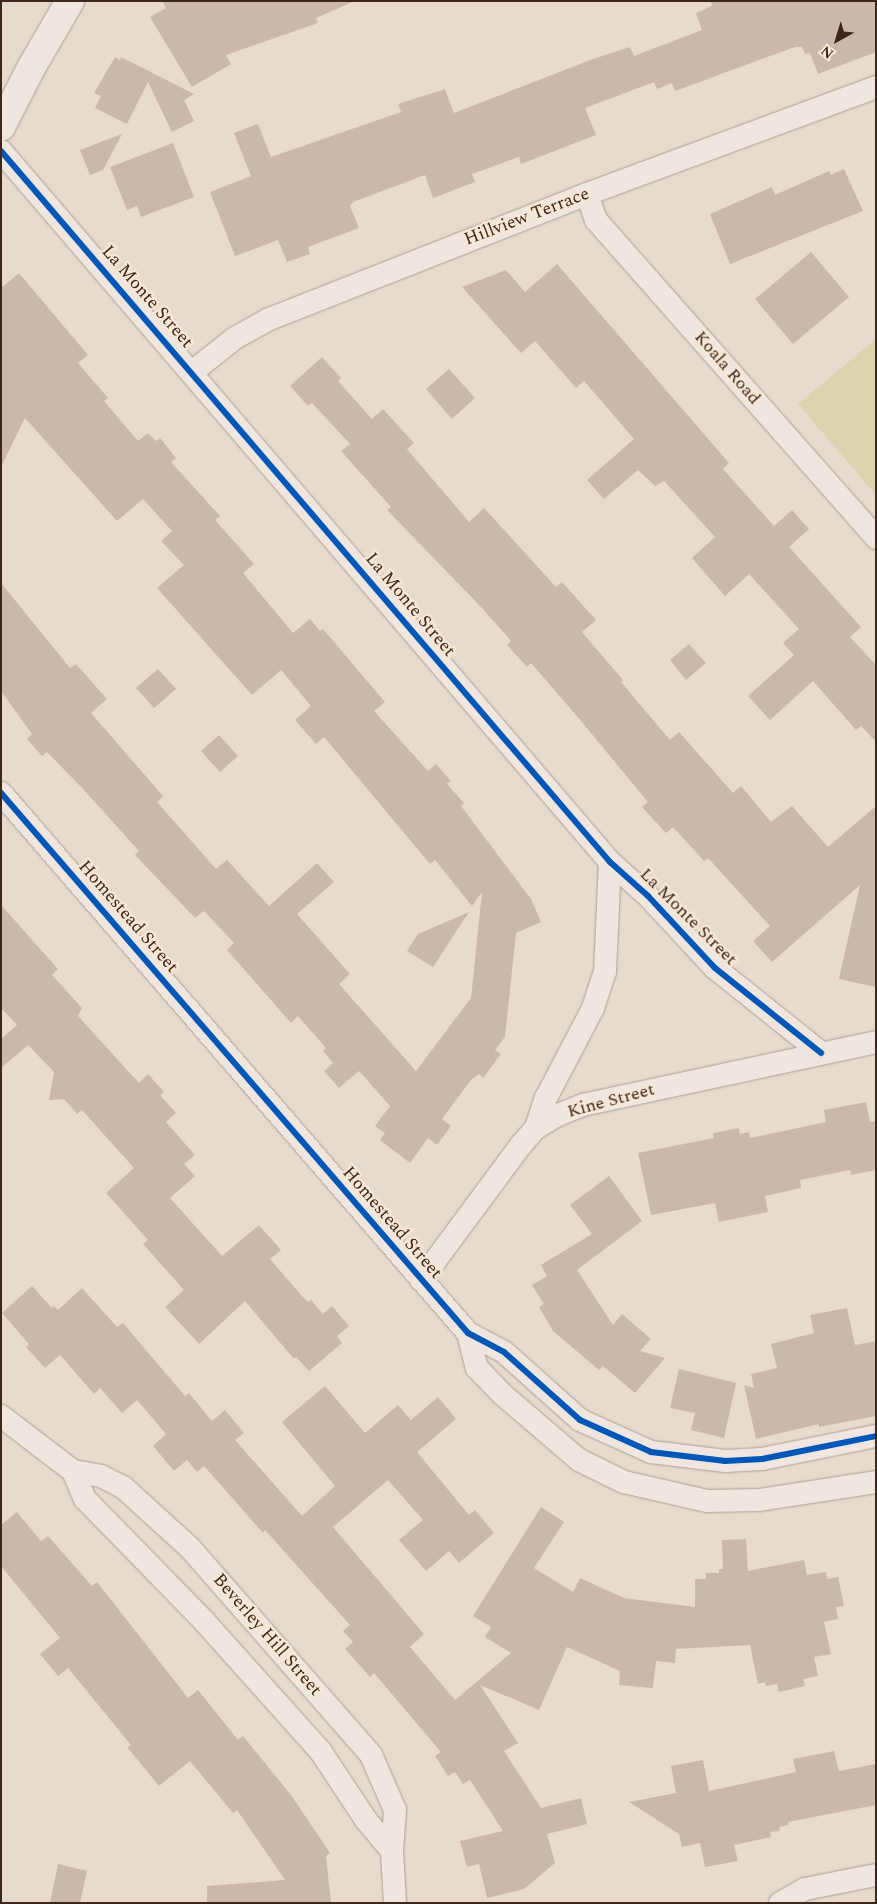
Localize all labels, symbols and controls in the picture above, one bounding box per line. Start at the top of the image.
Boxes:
north arrow [812,15,862,65]
text: N [816,40,838,64]
street label: Hillview Terrace [461,183,593,251]
street label: La Monte Street [97,241,197,353]
street label: Koala Road [689,327,765,409]
street label: La Monte Street [360,549,460,661]
street label: Homestead Street [73,856,183,978]
street label: La Monte Street [635,864,741,970]
street label: Kine Street [565,1079,657,1123]
street label: Homestead Street [337,1162,447,1284]
street label: Beverley Hill Street [208,1569,326,1701]

